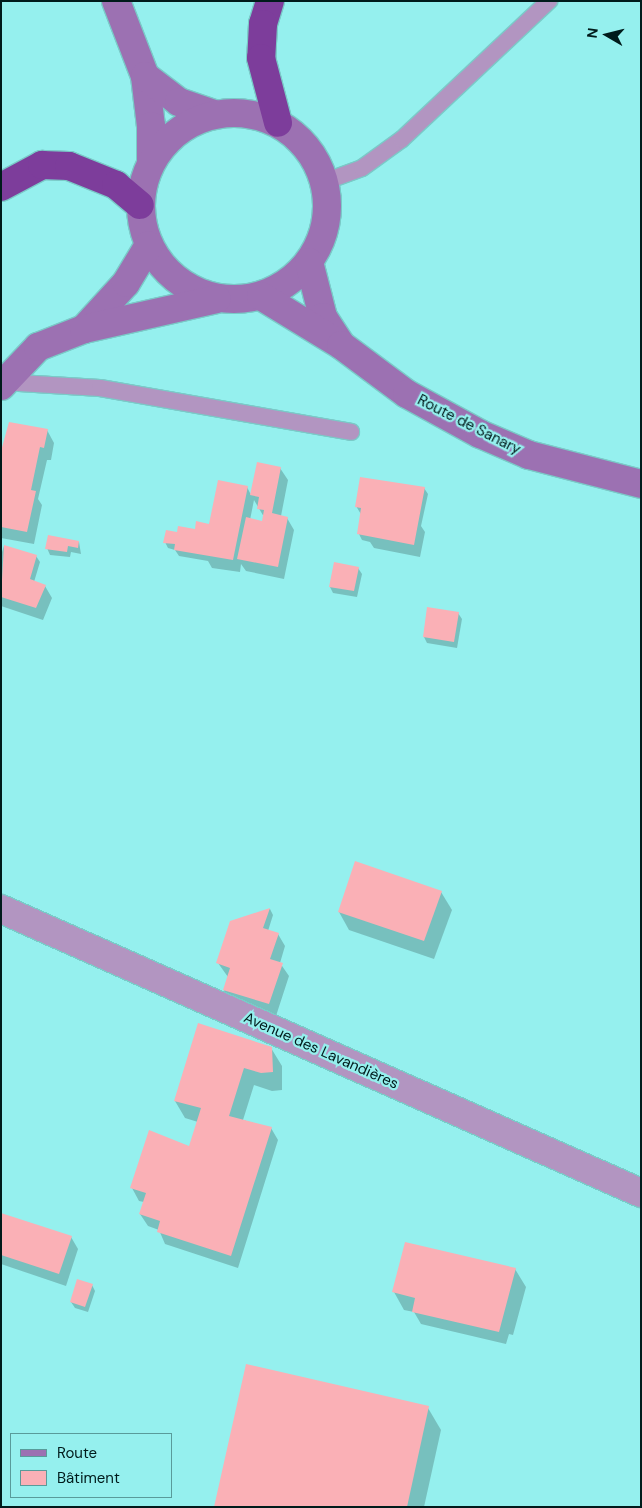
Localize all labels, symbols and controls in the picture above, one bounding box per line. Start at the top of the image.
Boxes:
north arrow [582,10,632,60]
text: N [583,27,602,39]
street label: Route de Sanary [414,391,524,459]
street label: Avenue des Lavandières [241,1009,401,1093]
legend [10,1433,172,1498]
text: Route [57,1443,97,1463]
text: Bâtiment [57,1468,120,1488]

